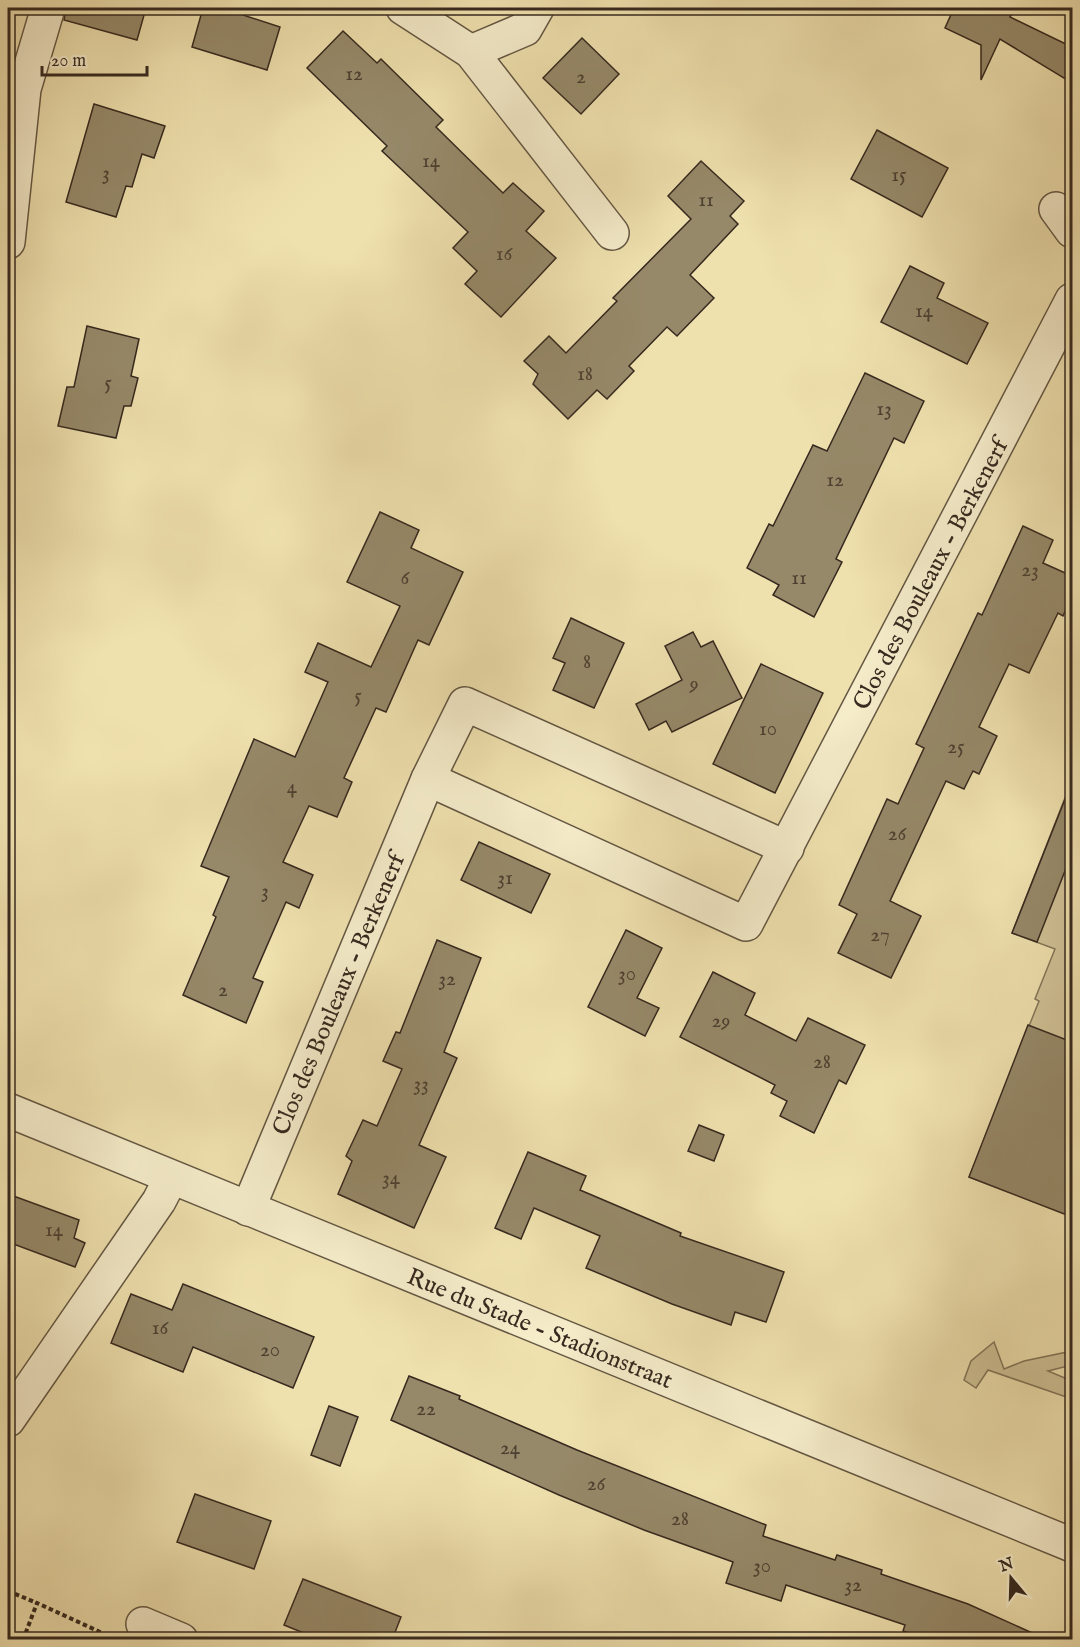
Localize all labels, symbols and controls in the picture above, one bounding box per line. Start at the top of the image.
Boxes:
scale bar [42,39,147,77]
text: 20 m [51,50,86,73]
house number: 12 [345,61,363,88]
house number: 2 [576,64,586,91]
house number: 14 [422,148,441,175]
house number: 3 [102,160,110,187]
house number: 15 [891,162,907,189]
house number: 11 [698,187,714,214]
house number: 16 [496,241,513,268]
house number: 14 [915,298,934,325]
house number: 18 [577,361,593,388]
house number: 5 [104,370,112,397]
house number: 13 [876,396,892,423]
street label: Clos des Bouleaux - Berkenerf [846,430,1018,716]
house number: 12 [826,467,844,494]
house number: 23 [1021,557,1039,584]
house number: 6 [401,565,411,592]
house number: 11 [791,565,807,592]
house number: 8 [583,649,591,676]
house number: 9 [688,671,699,698]
house number: 5 [354,683,362,710]
house number: 10 [759,716,777,743]
house number: 25 [947,734,965,761]
house number: 4 [287,774,298,801]
house number: 26 [888,821,907,848]
street label: Clos des Bouleaux - Berkenerf [266,845,415,1140]
house number: 31 [497,865,513,892]
house number: 3 [261,878,269,905]
house number: 27 [870,922,890,949]
house number: 30 [618,961,636,988]
house number: 32 [438,966,456,993]
house number: 2 [218,977,228,1004]
house number: 29 [711,1008,731,1035]
house number: 28 [813,1049,831,1076]
house number: 33 [413,1071,429,1098]
house number: 34 [382,1165,401,1192]
house number: 14 [45,1217,64,1244]
street label: Rue du Stade - Stadionstraat [402,1262,677,1397]
house number: 16 [152,1315,169,1342]
house number: 20 [260,1337,280,1364]
house number: 22 [416,1396,436,1423]
house number: 24 [500,1435,521,1462]
house number: 26 [587,1471,606,1498]
house number: 28 [671,1506,689,1533]
north arrow [981,1548,1041,1608]
house number: 30 [753,1553,771,1580]
text: N [996,1554,1017,1578]
house number: 32 [844,1572,862,1599]

